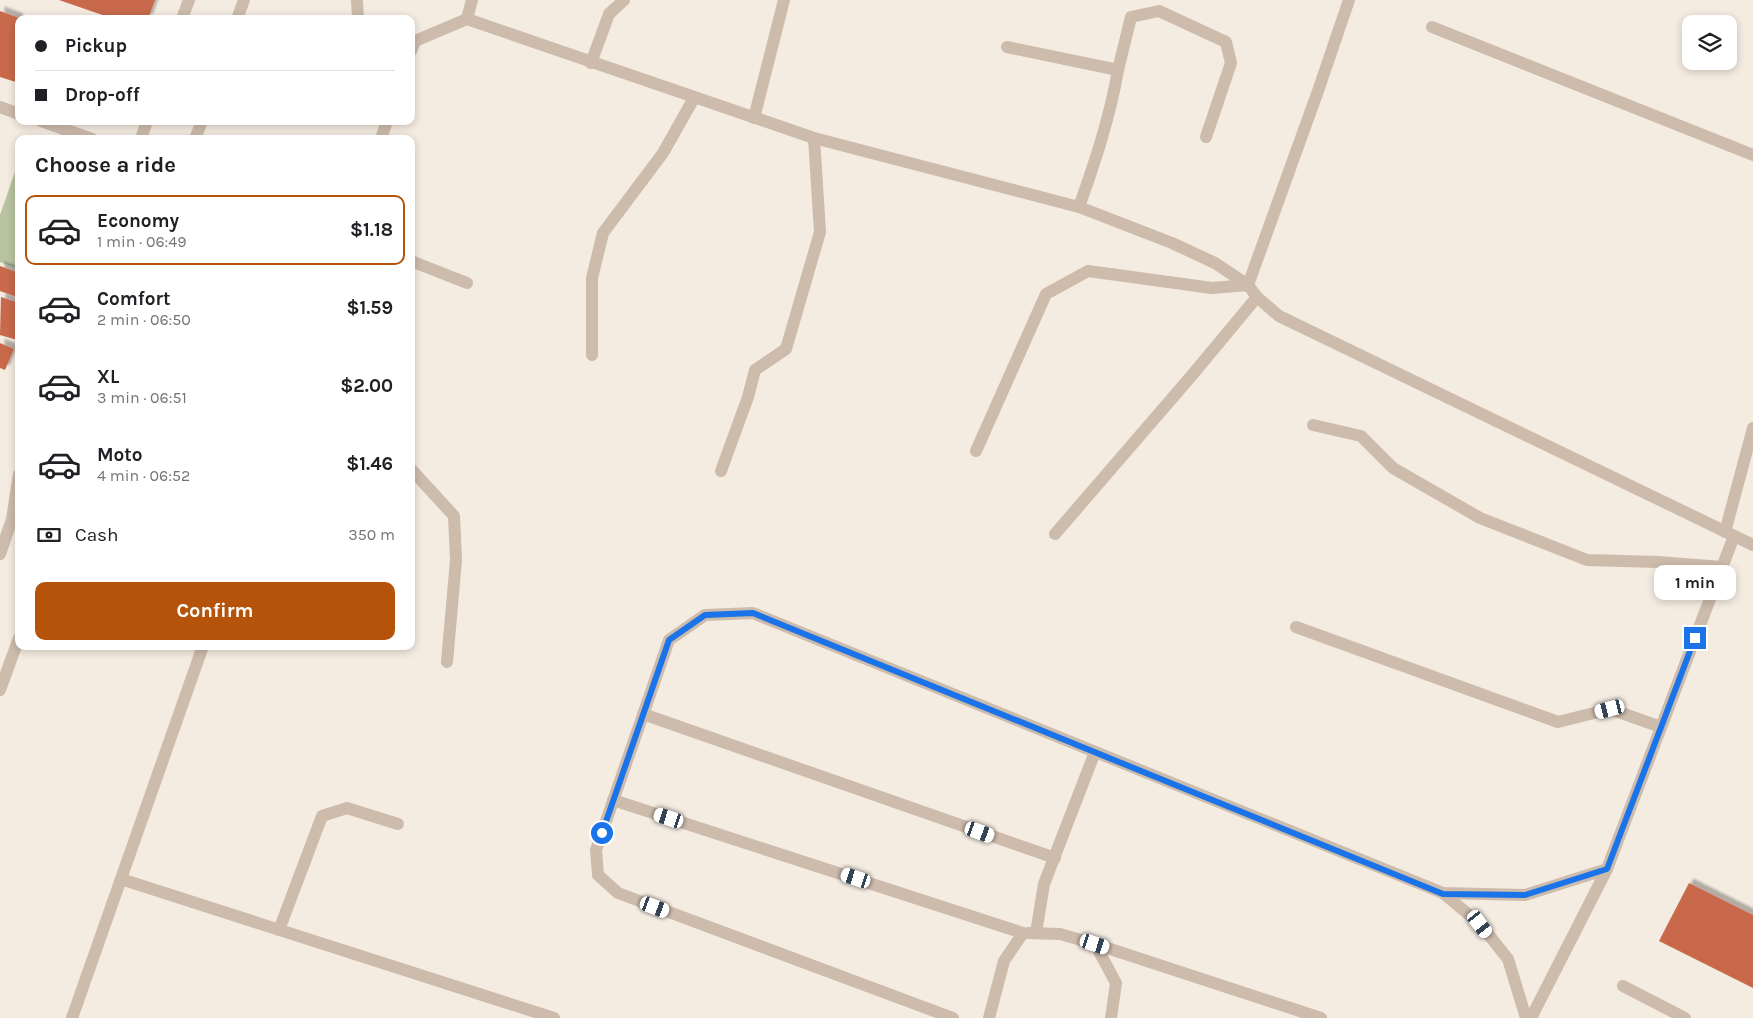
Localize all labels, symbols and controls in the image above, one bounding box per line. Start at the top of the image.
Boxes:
map controls [1682,15,1737,70]
button: layers [1682,15,1737,70]
text: Pickup [65,35,127,57]
text: Drop-off [65,84,140,106]
text: Choose a ride [35,152,176,178]
icon: car [37,208,82,253]
text: Economy [97,210,179,232]
text: $1.18 [350,219,393,241]
text: 1 min · 06:49 [97,232,187,251]
icon: car [37,286,82,331]
text: Comfort [97,288,171,310]
text: $1.59 [346,297,393,319]
text: 2 min · 06:50 [97,310,191,329]
icon: car [37,364,82,409]
text: XL [97,366,119,388]
text: $2.00 [340,375,393,397]
text: 3 min · 06:51 [97,388,187,407]
icon: car [37,442,82,487]
text: Moto [97,444,143,466]
text: $1.46 [346,453,393,475]
text: 4 min · 06:52 [97,466,190,485]
icon: cash [35,521,63,549]
text: Cash [75,524,119,546]
text: 350 m [348,525,395,544]
callout: 1 min [1654,566,1736,600]
text: 1 min [1675,573,1715,592]
button: Confirm [35,582,395,640]
route end [1684,627,1706,649]
car [1593,698,1626,720]
car [652,806,685,830]
car [963,820,996,844]
route start [591,822,613,844]
car [839,866,872,890]
car [638,895,671,919]
car [1464,908,1495,940]
car [1078,932,1111,956]

